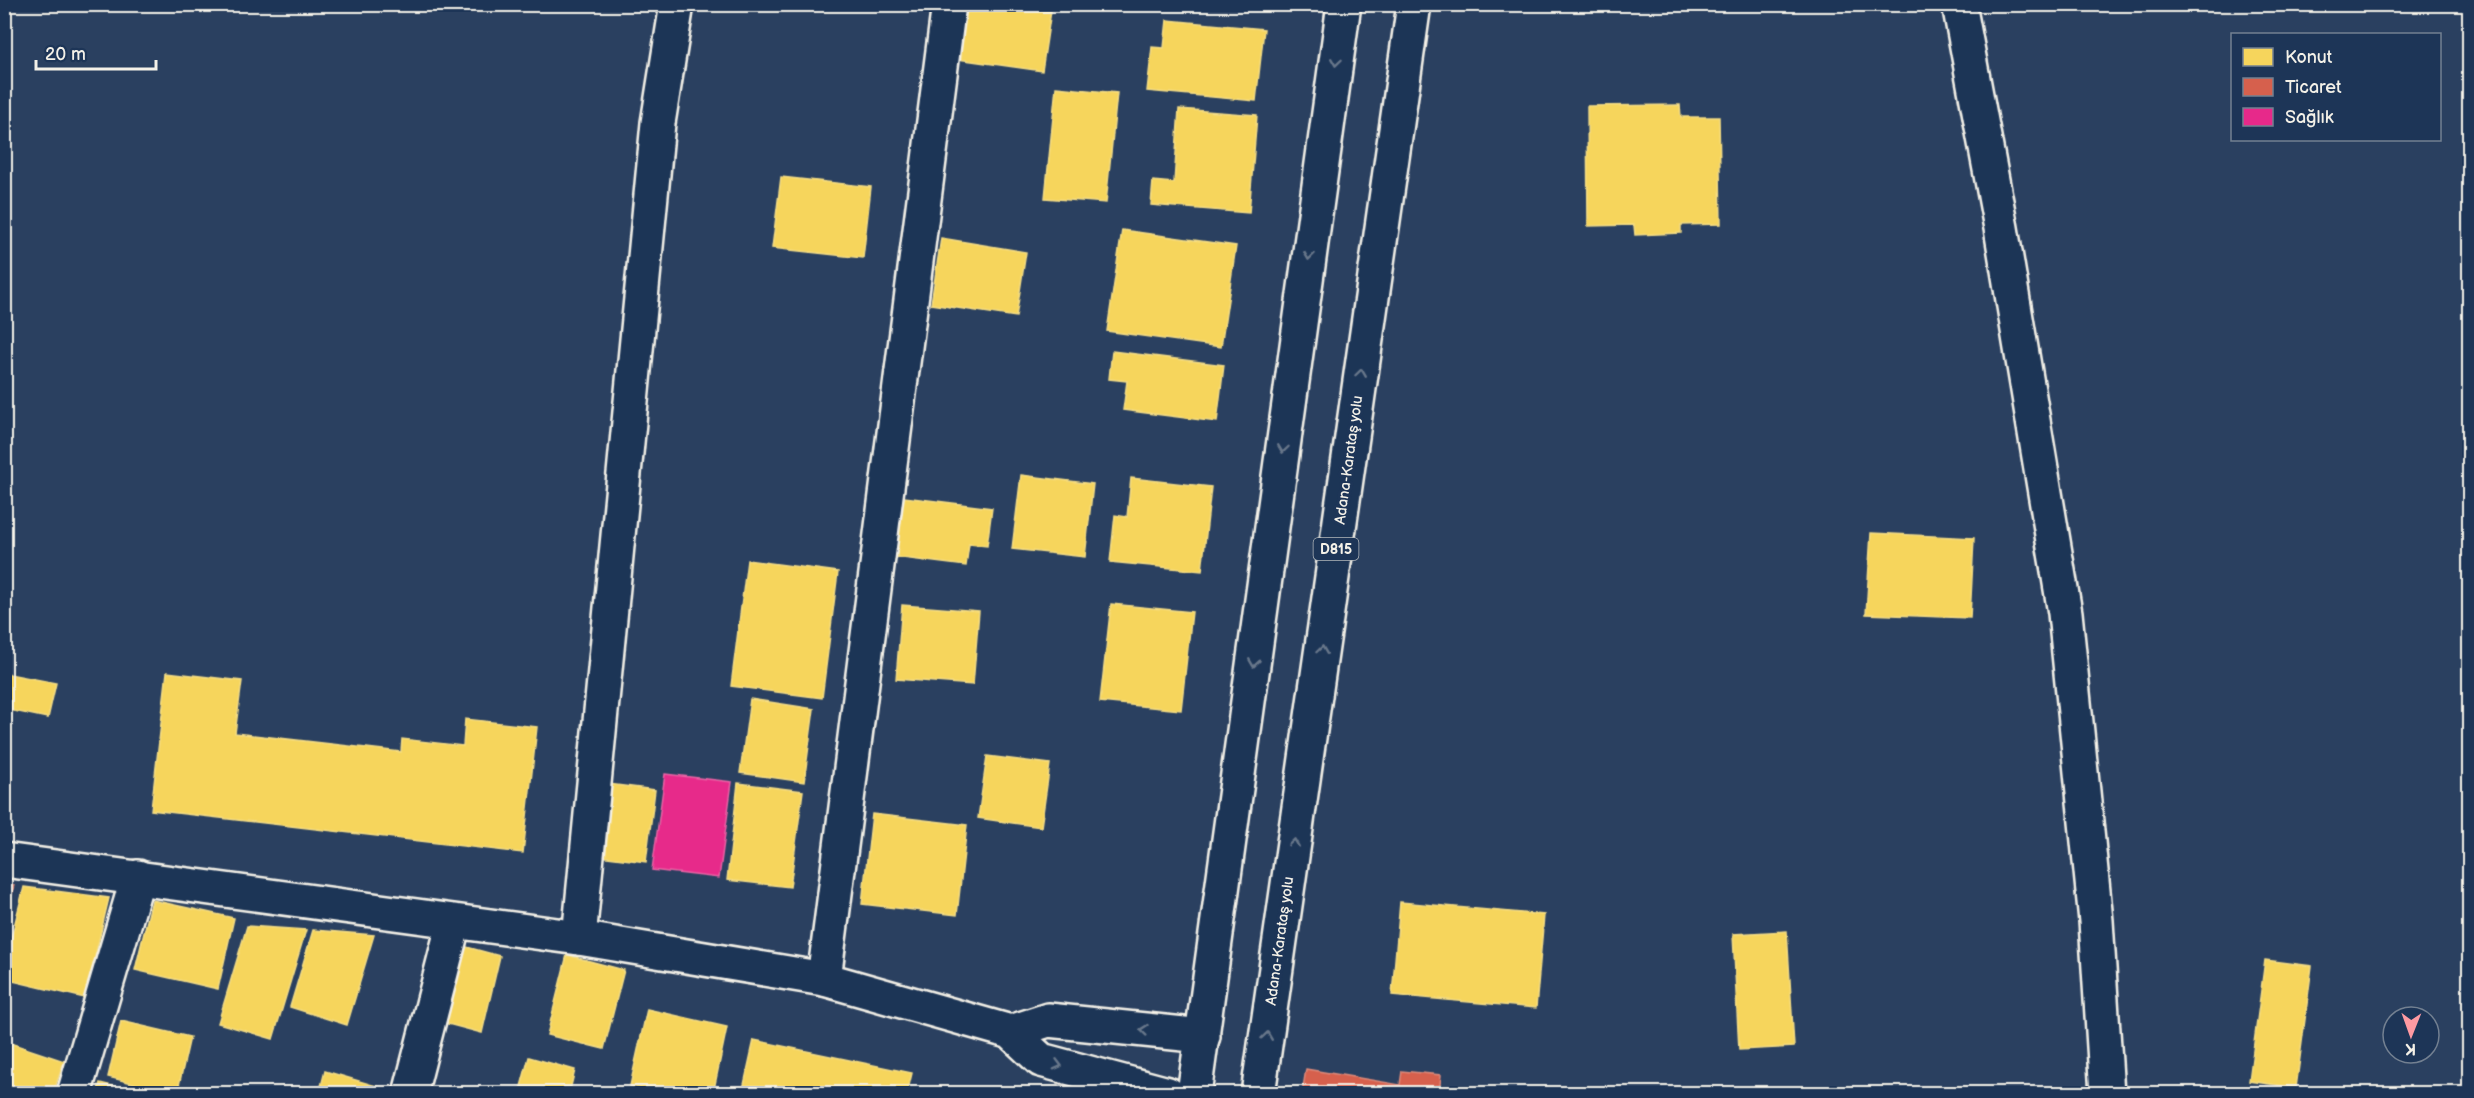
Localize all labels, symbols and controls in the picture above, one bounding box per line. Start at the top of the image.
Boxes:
scale bar [36,33,156,71]
legend [2231,33,2441,141]
text: 20 m [45,44,86,65]
text: Konut [2285,47,2333,68]
one-way arrow [1330,58,1342,67]
text: Ticaret [2285,77,2342,98]
text: Sağlık [2285,107,2334,128]
one-way arrow [1304,251,1316,260]
one-way arrow [1355,369,1367,378]
street label: Adana-Karataş yolu [1331,394,1367,526]
one-way arrow [1277,444,1289,453]
road number: D815 [1314,538,1358,560]
one-way arrow [1315,645,1327,654]
one-way arrow [1248,658,1260,667]
one-way arrow [1288,838,1300,847]
street label: Adana-Karataş yolu [1262,875,1298,1007]
north arrow [2381,1005,2441,1065]
one-way arrow [1140,1024,1149,1037]
one-way arrow [1260,1031,1272,1040]
text: K [2405,1039,2416,1058]
one-way arrow [1053,1057,1063,1070]

